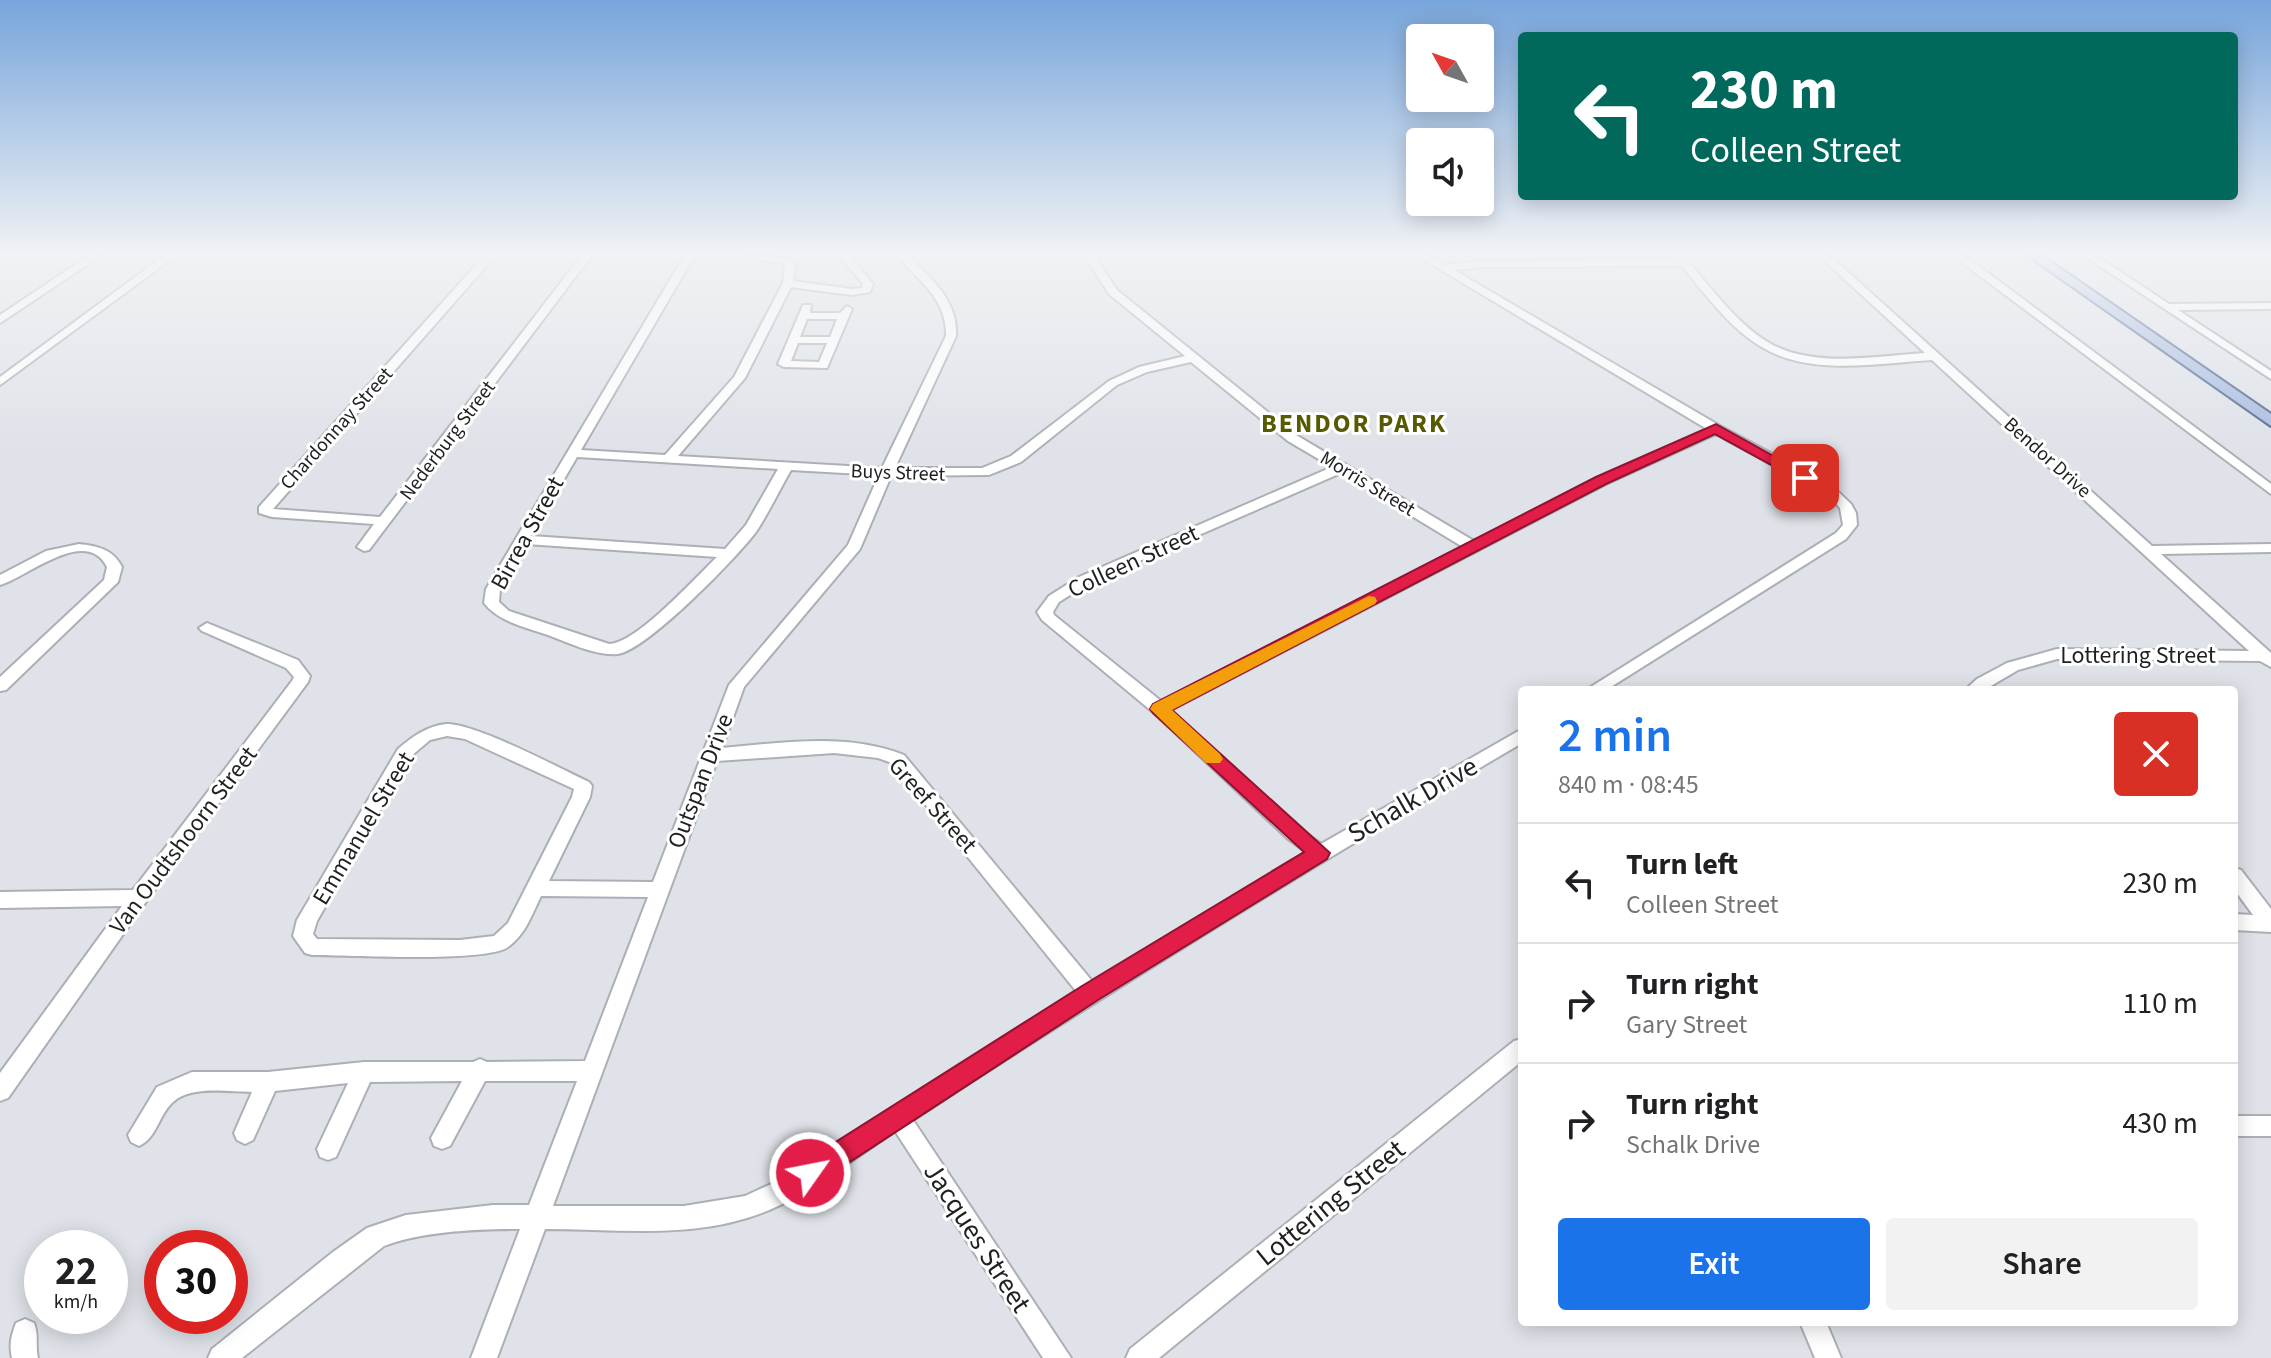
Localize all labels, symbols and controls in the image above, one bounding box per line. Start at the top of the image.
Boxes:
north arrow [1406,24,1494,112]
map controls [1406,24,1494,216]
text: 230 m [1690,51,1838,130]
icon: left [1558,64,1662,168]
text: Colleen Street [1690,125,1901,176]
button: sound [1406,128,1494,216]
street label: Chardonnay Street [274,361,400,496]
street label: Nederburg Street [393,375,502,506]
district label: BENDOR PARK [1261,405,1447,442]
street label: Bendor Drive [1998,411,2097,505]
street label: Morris Street [1315,444,1421,523]
pin [1771,444,1839,512]
icon: arrive [1783,456,1827,500]
street label: Buys Street [850,457,946,489]
street label: Birrea Street [482,470,573,596]
street label: Colleen Street [1062,516,1204,607]
street label: Lottering Street [2060,638,2216,673]
text: 2 min [1558,702,1672,770]
street label: Outspan Drive [659,709,742,854]
button: close [2114,712,2198,796]
street label: Van Oudtshoorn Street [101,739,266,942]
street label: Emmanuel Street [304,745,423,912]
street label: Schalk Drive [1340,746,1485,853]
street label: Greef Street [880,750,985,861]
text: 840 m · 08:45 [1558,766,1699,803]
text: Turn left [1626,843,1738,886]
icon: left [1558,861,1602,905]
text: 230 m [2122,862,2198,905]
text: Colleen Street [1626,886,1779,923]
text: Turn right [1626,963,1758,1006]
icon: right [1558,981,1602,1025]
text: 110 m [2122,982,2198,1025]
text: Gary Street [1626,1006,1747,1043]
text: Turn right [1626,1083,1758,1126]
icon: right [1558,1101,1602,1145]
text: 430 m [2122,1102,2198,1145]
text: Schalk Drive [1626,1126,1760,1163]
street label: Lottering Street [1247,1130,1414,1275]
position arrow [768,1131,852,1215]
street label: Jacques Street [914,1155,1041,1321]
button: Exit [1558,1218,1870,1310]
button: Share [1886,1218,2198,1310]
speed limit sign: 30 [144,1230,248,1334]
text: 22 [55,1243,97,1300]
text: km/h [54,1288,98,1316]

